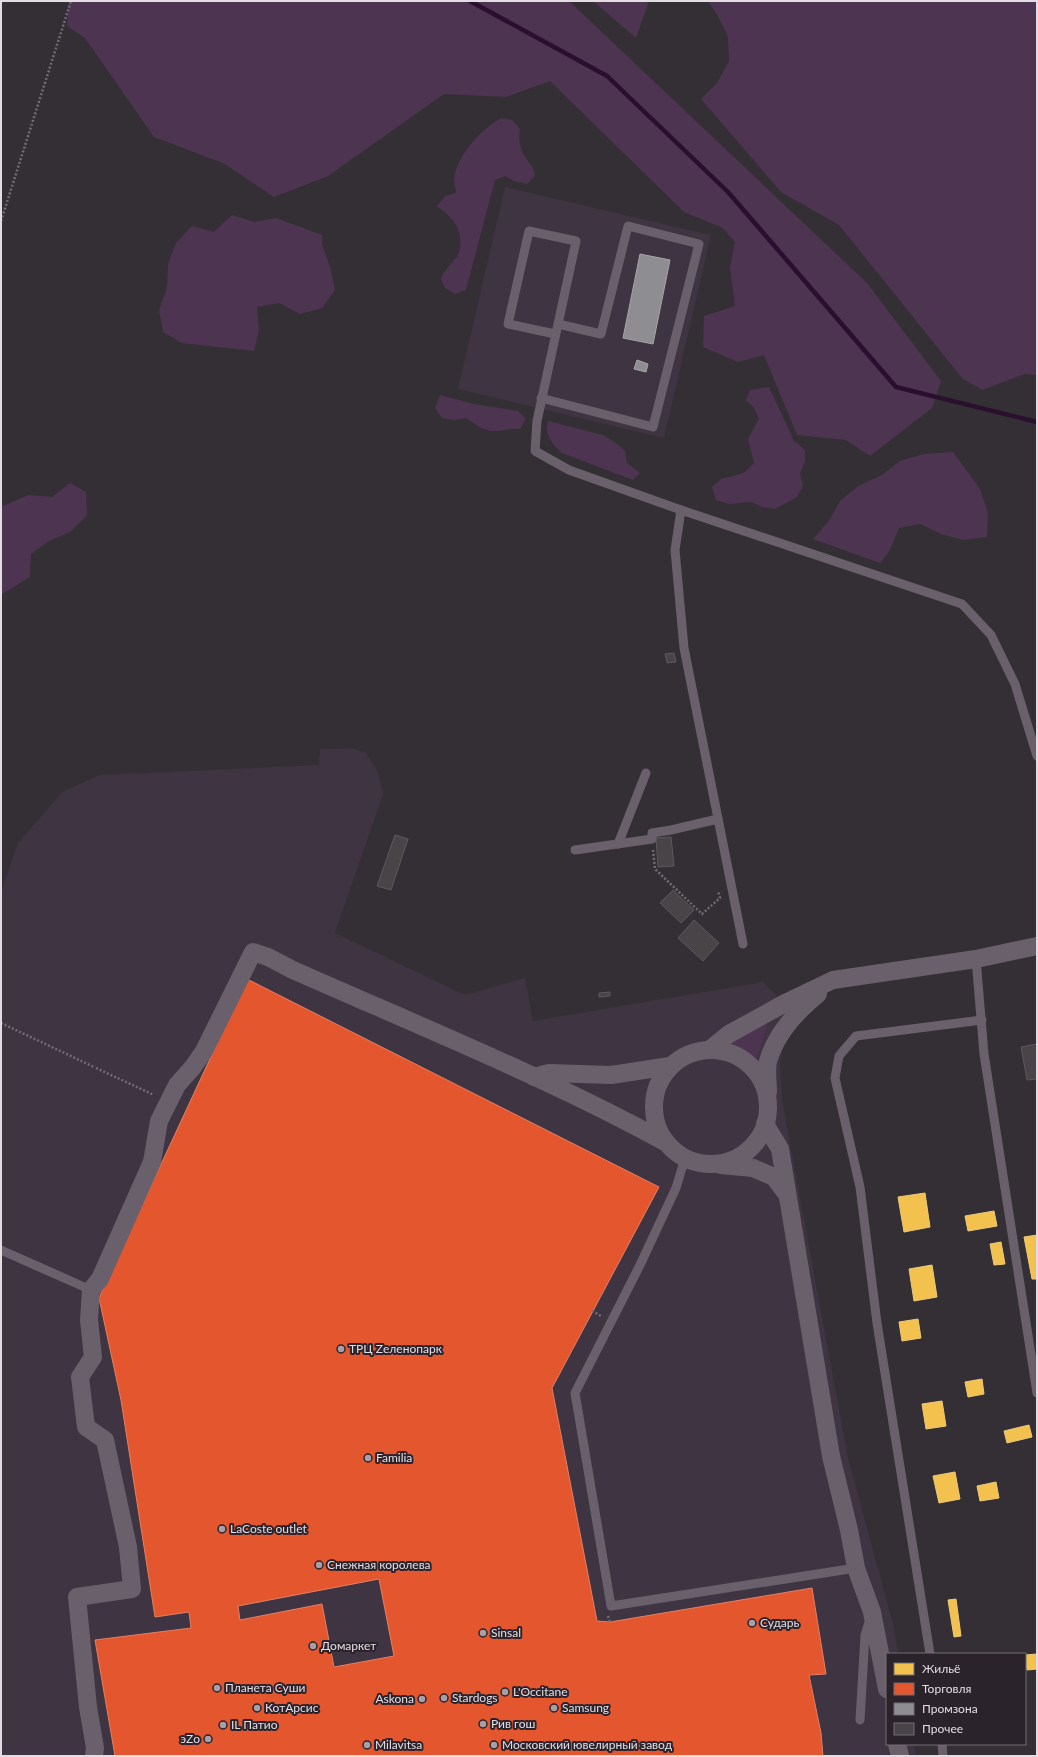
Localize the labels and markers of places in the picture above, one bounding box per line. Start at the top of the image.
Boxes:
place label: ТРЦ Zеленопарк [349,1341,443,1356]
marker: ТРЦ Zеленопарк [336,1344,346,1354]
place label: Familia [376,1450,412,1465]
marker: Familia [363,1453,373,1463]
place label: LaCoste outlet [230,1521,307,1536]
marker: LaCoste outlet [217,1524,227,1534]
place label: Снежная королева [327,1557,431,1572]
marker: Снежная королева [314,1560,324,1570]
place label: Сударь [760,1615,800,1630]
marker: Сударь [747,1618,757,1628]
place label: Sinsal [491,1625,521,1640]
marker: Sinsal [478,1628,488,1638]
place label: Домаркет [321,1638,376,1653]
marker: Домаркет [308,1641,318,1651]
place label: Планета Суши [225,1680,306,1695]
marker: Планета Суши [212,1683,222,1693]
place label: L'Occitane [513,1684,568,1699]
marker: L'Occitane [500,1687,510,1697]
place label: Stardogs [452,1690,498,1705]
place label: Askona [375,1691,414,1706]
marker: Stardogs [439,1693,449,1703]
marker: Askona [417,1694,427,1704]
place label: КотАрсис [265,1700,319,1715]
place label: Samsung [562,1700,609,1715]
marker: КотАрсис [252,1703,262,1713]
marker: Samsung [549,1703,559,1713]
place label: Рив гош [491,1716,536,1731]
place label: IL Патио [231,1717,278,1732]
marker: Рив гош [478,1719,488,1729]
marker: IL Патио [218,1720,228,1730]
place label: эZо [180,1731,200,1746]
marker: эZо [203,1734,213,1744]
place label: Milavitsa [375,1737,422,1752]
place label: Московский ювелирный завод [502,1737,673,1752]
marker: Milavitsa [362,1740,372,1750]
marker: Московский ювелирный завод [489,1740,499,1750]

